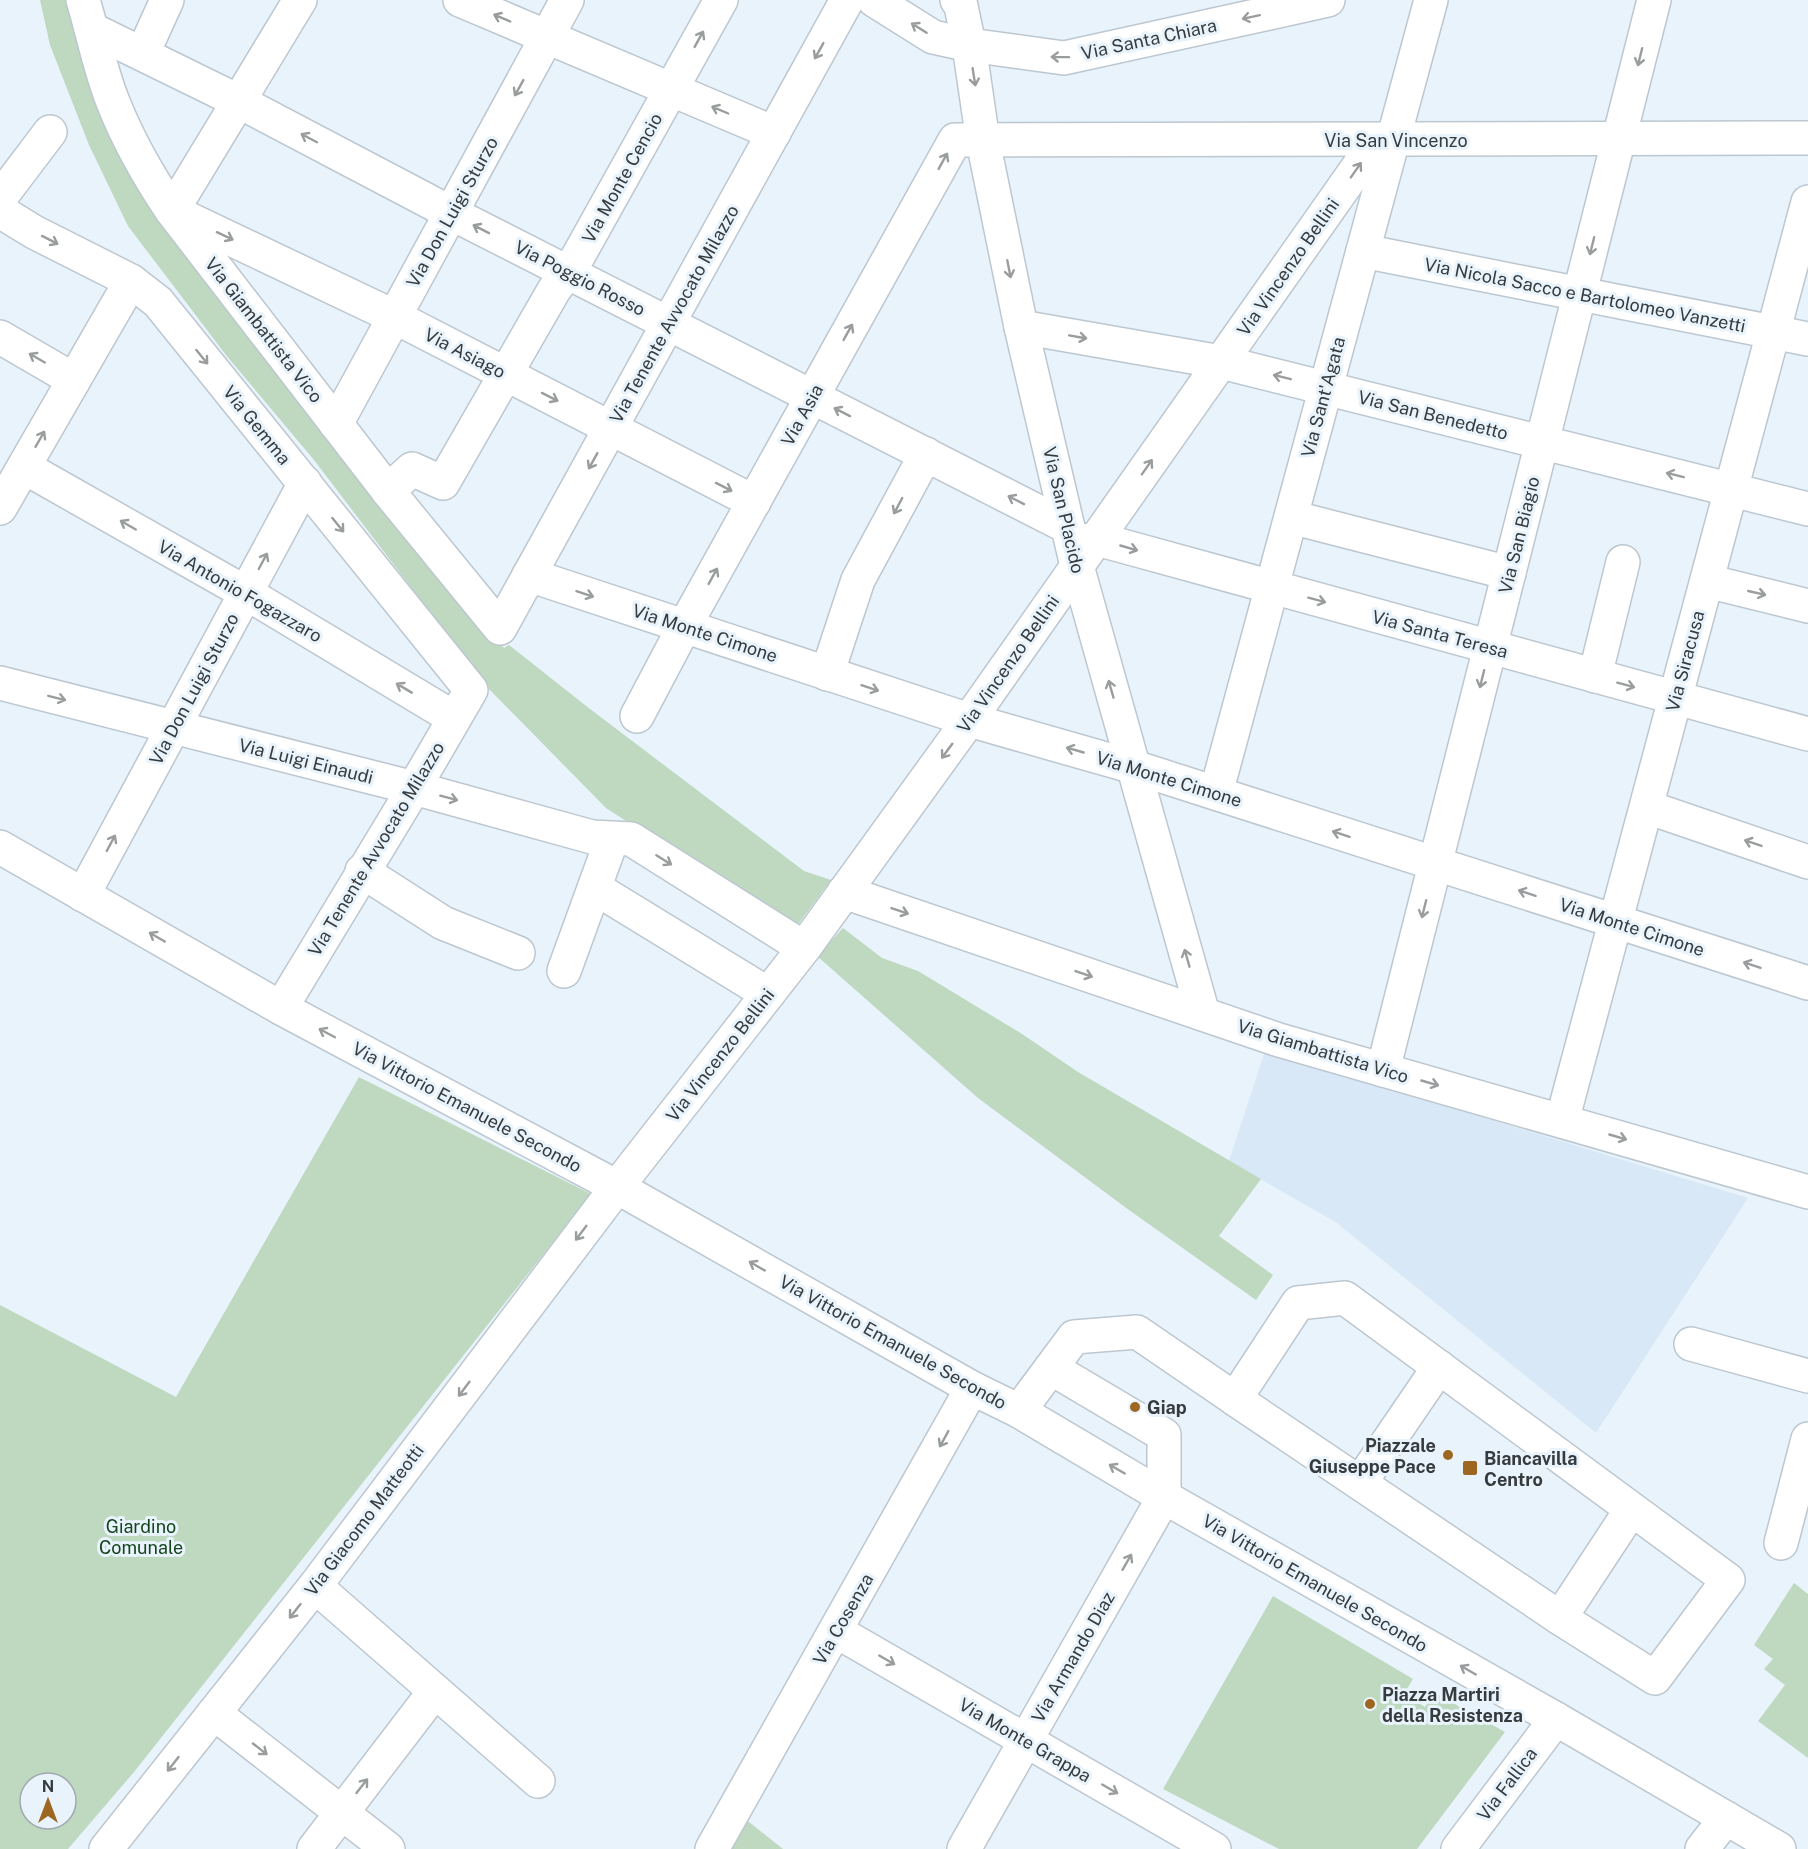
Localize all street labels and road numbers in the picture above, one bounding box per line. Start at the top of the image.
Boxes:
street label: Via Santa Chiara [1079,14,1219,64]
street label: Via Monte Cencio [578,109,666,247]
street label: Via San Vincenzo [1324,130,1468,151]
street label: Via Don Luigi Sturzo [402,133,502,291]
street label: Via Vincenzo Bellini [1233,194,1343,340]
street label: Via Tenente Avvocato Milazzo [605,201,743,427]
street label: Via Poggio Rosso [511,236,649,320]
street label: Via Giambattista Vico [201,253,327,407]
street label: Via Nicola Sacco e Bartolomeo Vanzetti [1423,254,1747,336]
street label: Via Asiago [421,324,509,382]
street label: Via Sant'Agata [1297,334,1349,460]
street label: Via Gemma [219,381,295,469]
street label: Via Asia [777,381,827,449]
street label: Via San Benedetto [1356,386,1510,444]
street label: Via San Placido [1039,445,1089,575]
street label: Via San Biagio [1494,474,1544,596]
street label: Via Antonio Fogazzaro [154,535,326,647]
street label: Via Vincenzo Bellini [953,591,1063,737]
street label: Via Monte Cimone [630,600,780,666]
street label: Via Santa Teresa [1370,606,1510,662]
street label: Via Siracusa [1661,608,1709,714]
street label: Via Don Luigi Sturzo [145,610,243,768]
street label: Via Luigi Einaudi [237,734,375,788]
street label: Via Tenente Avvocato Milazzo [304,738,448,960]
street label: Via Monte Cimone [1094,747,1244,811]
street label: Via Monte Cimone [1557,894,1707,960]
street label: Via Vincenzo Bellini [662,984,778,1126]
street label: Via Giambattista Vico [1235,1015,1411,1087]
street label: Via Vittorio Emanuele Secondo [349,1038,585,1176]
street label: Via Vittorio Emanuele Secondo [776,1271,1010,1413]
street label: Via Giacomo Matteotti [300,1440,428,1600]
street label: Via Vittorio Emanuele Secondo [1199,1510,1431,1656]
street label: Via Cosenza [808,1570,878,1668]
street label: Via Armando Diaz [1027,1588,1119,1726]
street label: Via Monte Grappa [955,1694,1095,1786]
street label: Via Fallica [1473,1743,1541,1825]

